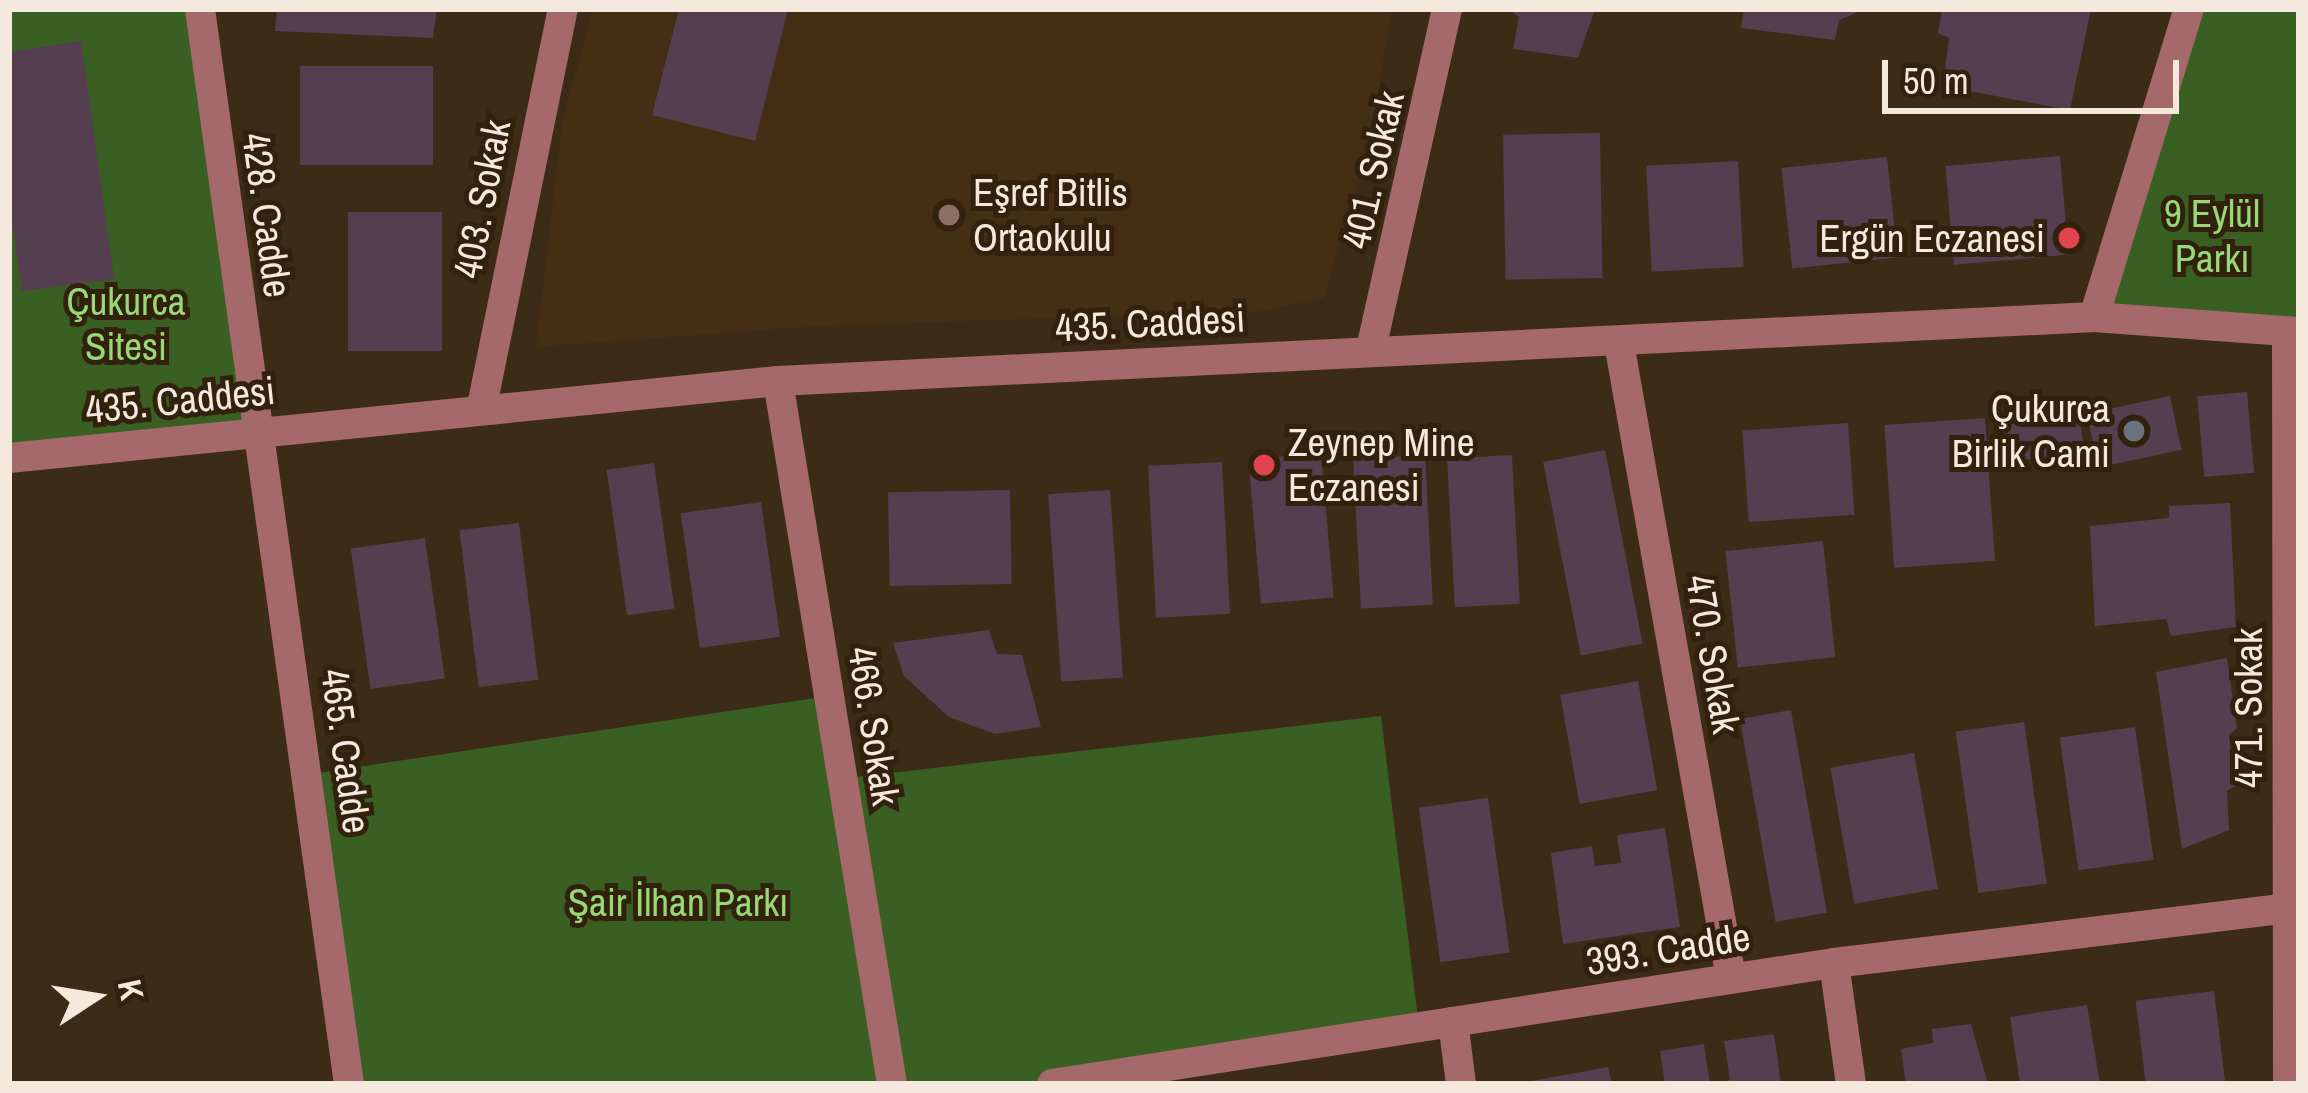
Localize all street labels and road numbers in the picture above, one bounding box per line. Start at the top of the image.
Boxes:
street label: 401. Sokak [1332,87,1414,253]
street label: 403. Sokak [444,116,520,282]
street label: 428. Cadde [232,130,302,300]
street label: 435. Caddesi [1054,295,1246,351]
street label: 435. Caddesi [83,367,277,433]
street label: 470. Sokak [1676,571,1750,737]
street label: 471. Sokak [2225,628,2271,788]
street label: 466. Sokak [838,643,910,809]
street label: 465. Cadde [311,666,381,836]
street label: 393. Cadde [1583,913,1753,985]

